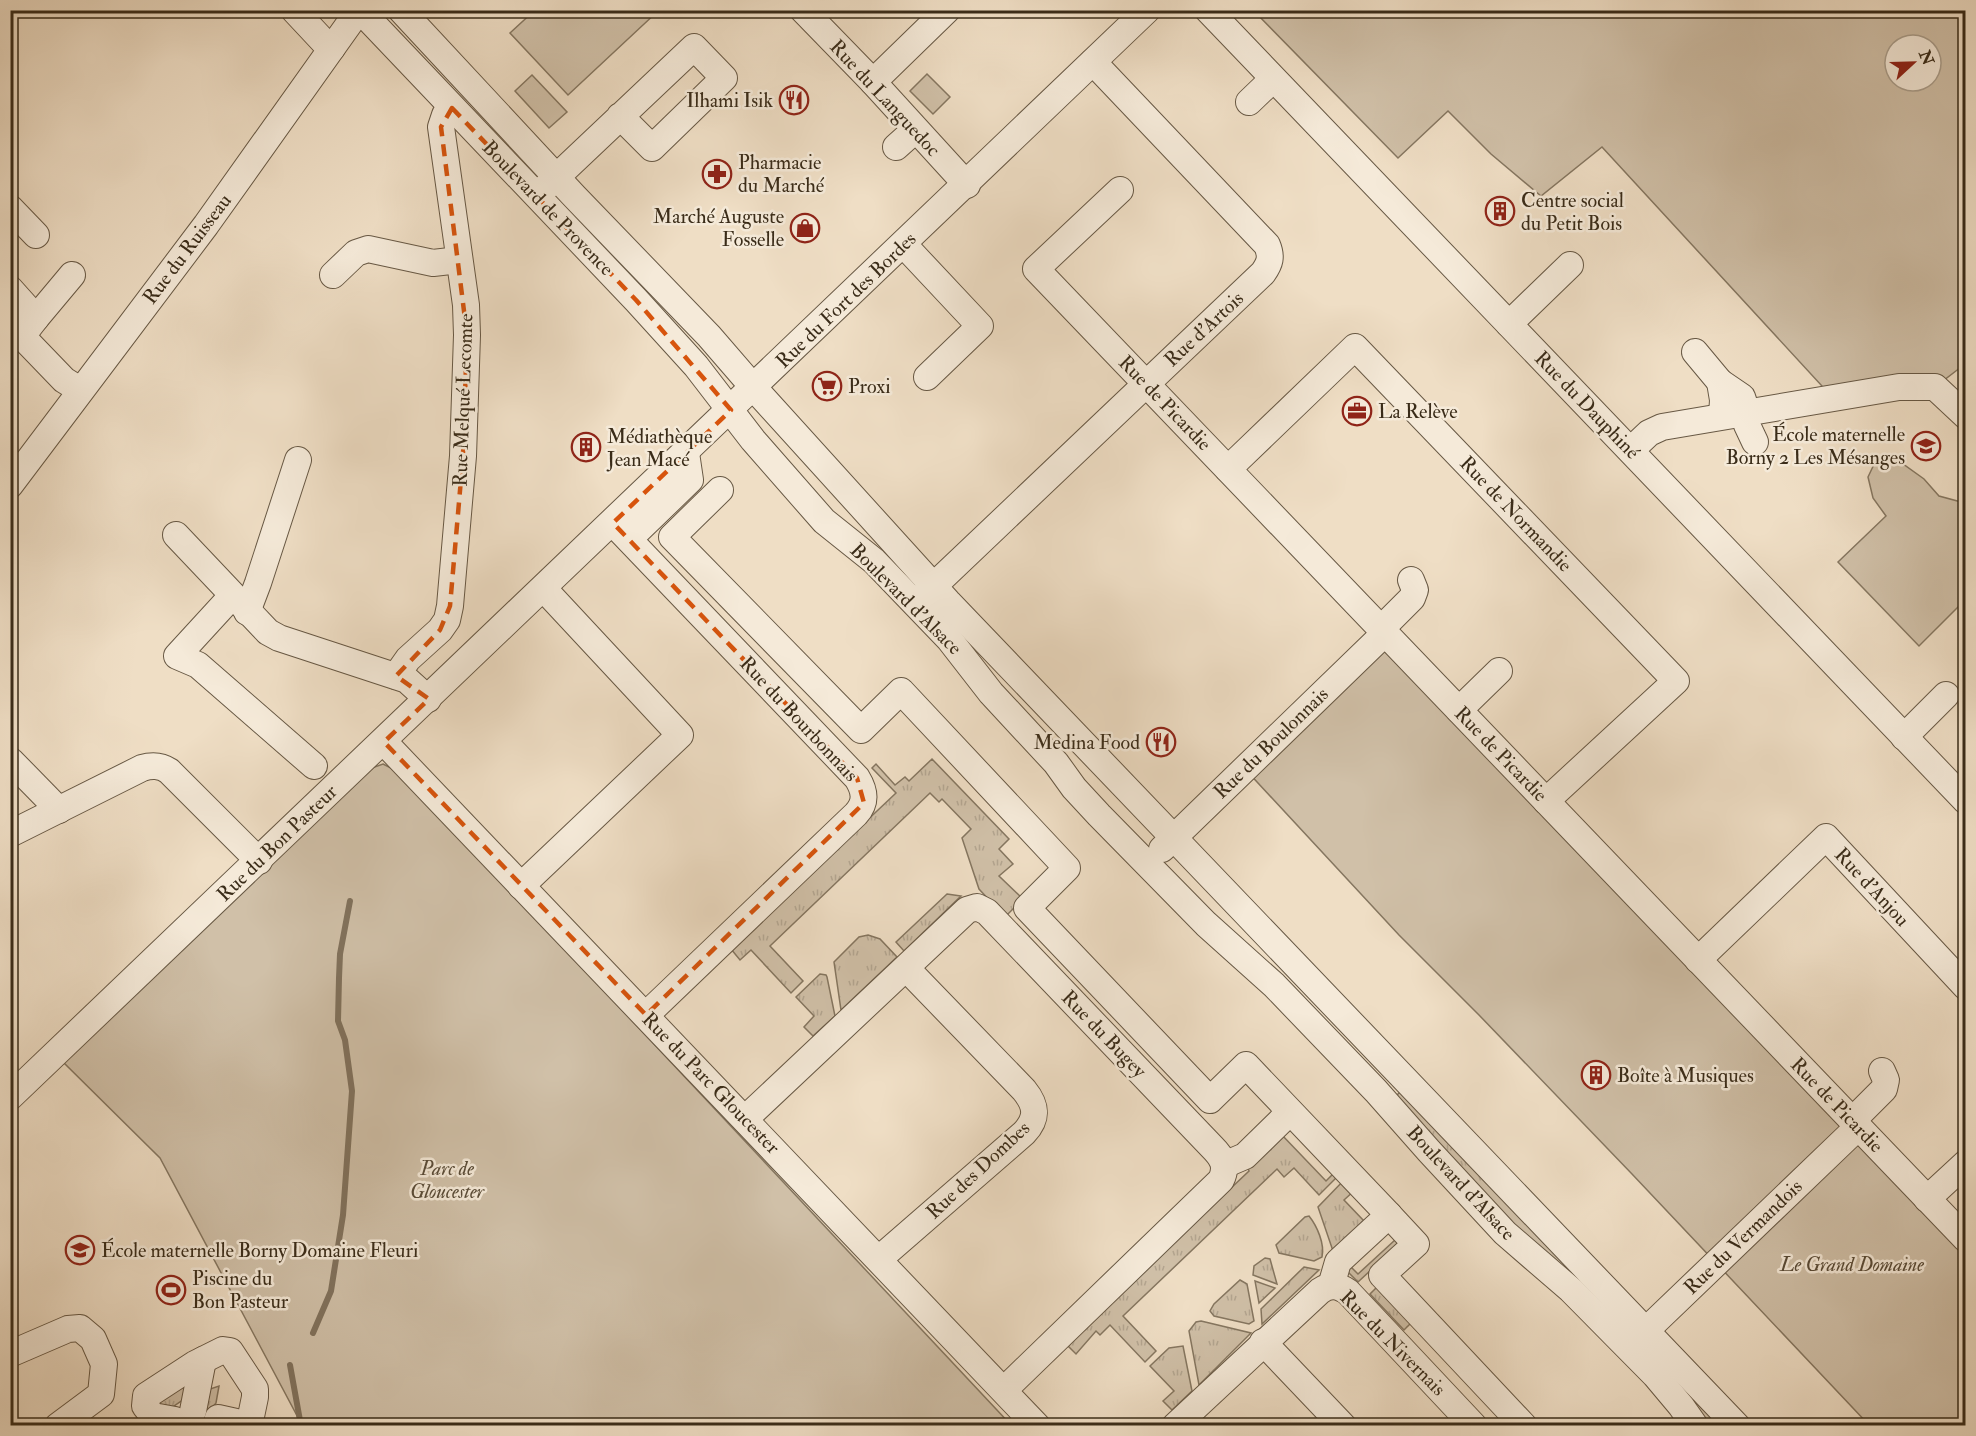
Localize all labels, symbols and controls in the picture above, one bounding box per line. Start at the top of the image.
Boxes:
north arrow [1883,33,1943,93]
street label: Rue du Languedoc [824,34,946,162]
text: N [1914,46,1938,69]
restaurant icon: Ilhami Isik [778,84,810,116]
place label: Ilhami Isik [686,88,773,113]
street label: Boulevard de Provence [477,135,619,281]
place label: Pharmacie du Marché [738,150,825,198]
pharmacy icon: Pharmacie du Marché [701,158,733,190]
place label: Centre social du Petit Bois [1521,188,1624,236]
street label: Rue du Ruisseau [137,189,237,309]
building icon: Centre social du Petit Bois [1484,195,1516,227]
place label: Marché Auguste Fosselle [653,204,784,252]
shop icon: Marché Auguste Fosselle [789,212,821,244]
street label: Rue du Fort des Bordes [771,226,922,373]
street label: Rue d'Artois [1159,286,1249,372]
street label: Rue Melqué Lecomte [447,313,479,487]
street label: Rue du Dauphiné [1528,346,1645,465]
street label: Rue de Picardie [1113,350,1217,456]
supermarket icon: Proxi [811,370,843,402]
place label: Proxi [848,374,891,399]
office icon: La Relève [1341,395,1373,427]
place label: La Relève [1378,399,1458,424]
place label: École maternelle Borny 2 Les Mésanges [1726,421,1905,470]
place label: Médiathèque Jean Macé [606,424,712,472]
school or university icon: École maternelle Borny 2 Les Mésanges [1910,430,1942,462]
building icon: Médiathèque Jean Macé [570,431,602,463]
street label: Rue de Normandie [1454,451,1578,577]
street label: Boulevard d'Alsace [845,538,967,660]
street label: Rue du Bourbonnais [734,651,864,787]
street label: Rue du Boulonnais [1208,682,1334,804]
street label: Rue de Picardie [1449,701,1553,807]
restaurant icon: Medina Food [1145,726,1177,758]
place label: Medina Food [1034,730,1140,755]
street label: Rue du Bon Pasteur [212,779,343,907]
street label: Rue d'Anjou [1829,842,1915,932]
street label: Rue du Bugey [1056,985,1153,1084]
street label: Rue du Parc Gloucester [637,1007,786,1160]
street label: Rue de Picardie [1785,1052,1889,1158]
building icon: Boîte à Musiques [1580,1059,1612,1091]
place label: Boîte à Musiques [1617,1063,1754,1088]
street label: Rue des Dombes [921,1116,1035,1224]
street label: Boulevard d'Alsace [1401,1120,1521,1246]
park label: Parc de Gloucester [410,1156,486,1204]
street label: Rue du Vermandois [1678,1174,1808,1300]
school or university icon: École maternelle Borny Domaine Fleuri [64,1234,96,1266]
place label: École maternelle Borny Domaine Fleuri [101,1237,418,1263]
park label: Le Grand Domaine [1779,1252,1924,1277]
place label: Piscine du Bon Pasteur [192,1266,289,1314]
sports icon: Piscine du Bon Pasteur [155,1274,187,1306]
street label: Rue du Nivernais [1335,1285,1451,1401]

